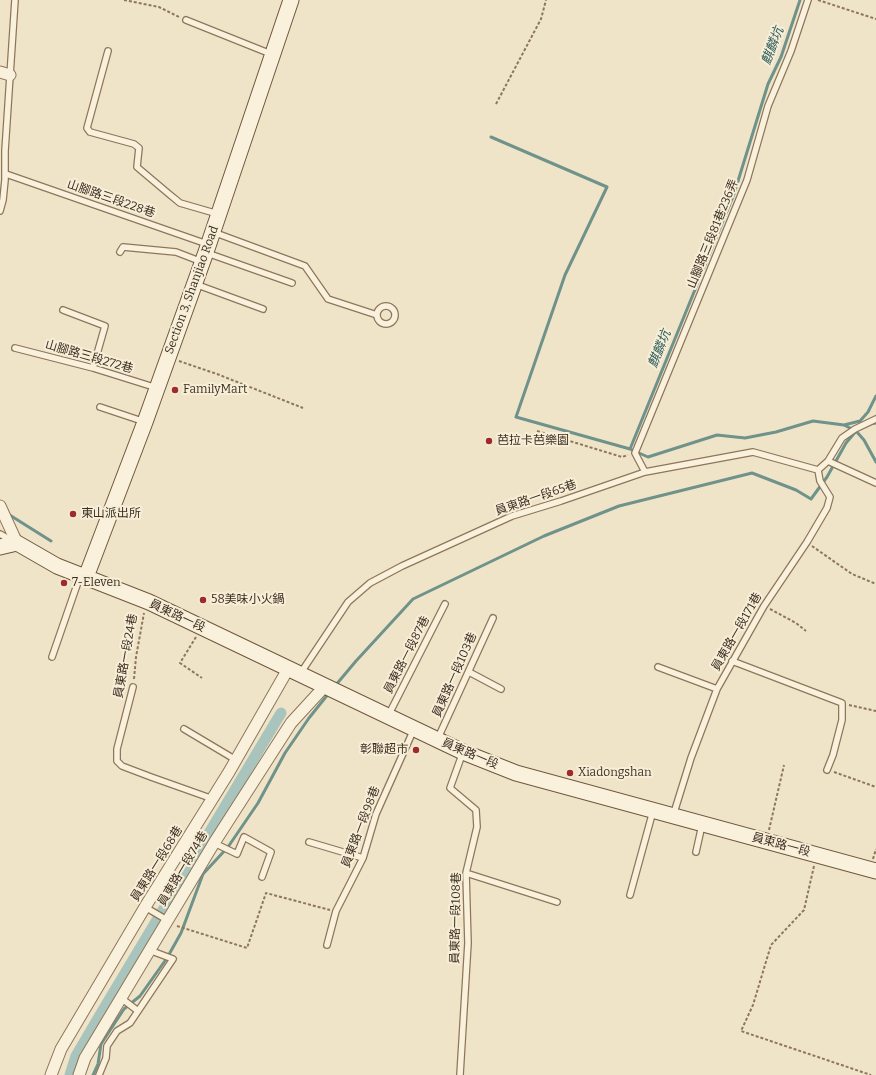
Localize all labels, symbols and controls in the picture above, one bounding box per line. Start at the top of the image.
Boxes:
water label: 麒麟坑 [759,25,787,67]
street label: 山腳路三段228巷 [65,177,157,221]
street label: 山腳路三段81巷236弄 [685,177,741,291]
street label: Section 3, Shanjiao Road [162,224,222,356]
water label: 麒麟坑 [645,328,675,370]
street label: 山腳路三段272巷 [43,338,135,376]
place label: FamilyMart [183,383,247,397]
marker: FamilyMart [170,385,180,395]
place label: 芭拉卡芭樂園 [497,434,569,448]
marker: 芭拉卡芭樂園 [484,436,494,446]
street label: 員東路一段65巷 [493,477,579,519]
place label: 東山派出所 [81,507,141,521]
marker: 東山派出所 [68,509,78,519]
place label: 7-Eleven [72,576,121,590]
marker: 7-Eleven [59,578,69,588]
street label: 員東路一段171巷 [709,590,765,674]
place label: 58美味小火鍋 [211,593,285,607]
marker: 58美味小火鍋 [198,595,208,605]
street label: 員東路一段 [147,597,207,635]
street label: 員東路一段24巷 [111,613,141,699]
street label: 員東路一段87巷 [381,614,433,696]
street label: 員東路一段103巷 [430,630,480,720]
street label: 員東路一段 [440,736,500,772]
place label: 彰聯超市 [360,743,408,757]
marker: 彰聯超市 [411,745,421,755]
place label: Xiadongshan [578,766,652,780]
marker: Xiadongshan [565,768,575,778]
street label: 員東路一段98巷 [339,784,383,870]
street label: 員東路一段68巷 [128,824,186,904]
street label: 員東路一段74巷 [155,829,211,909]
street label: 員東路一段 [750,830,812,860]
street label: 員東路一段108巷 [448,872,464,964]

